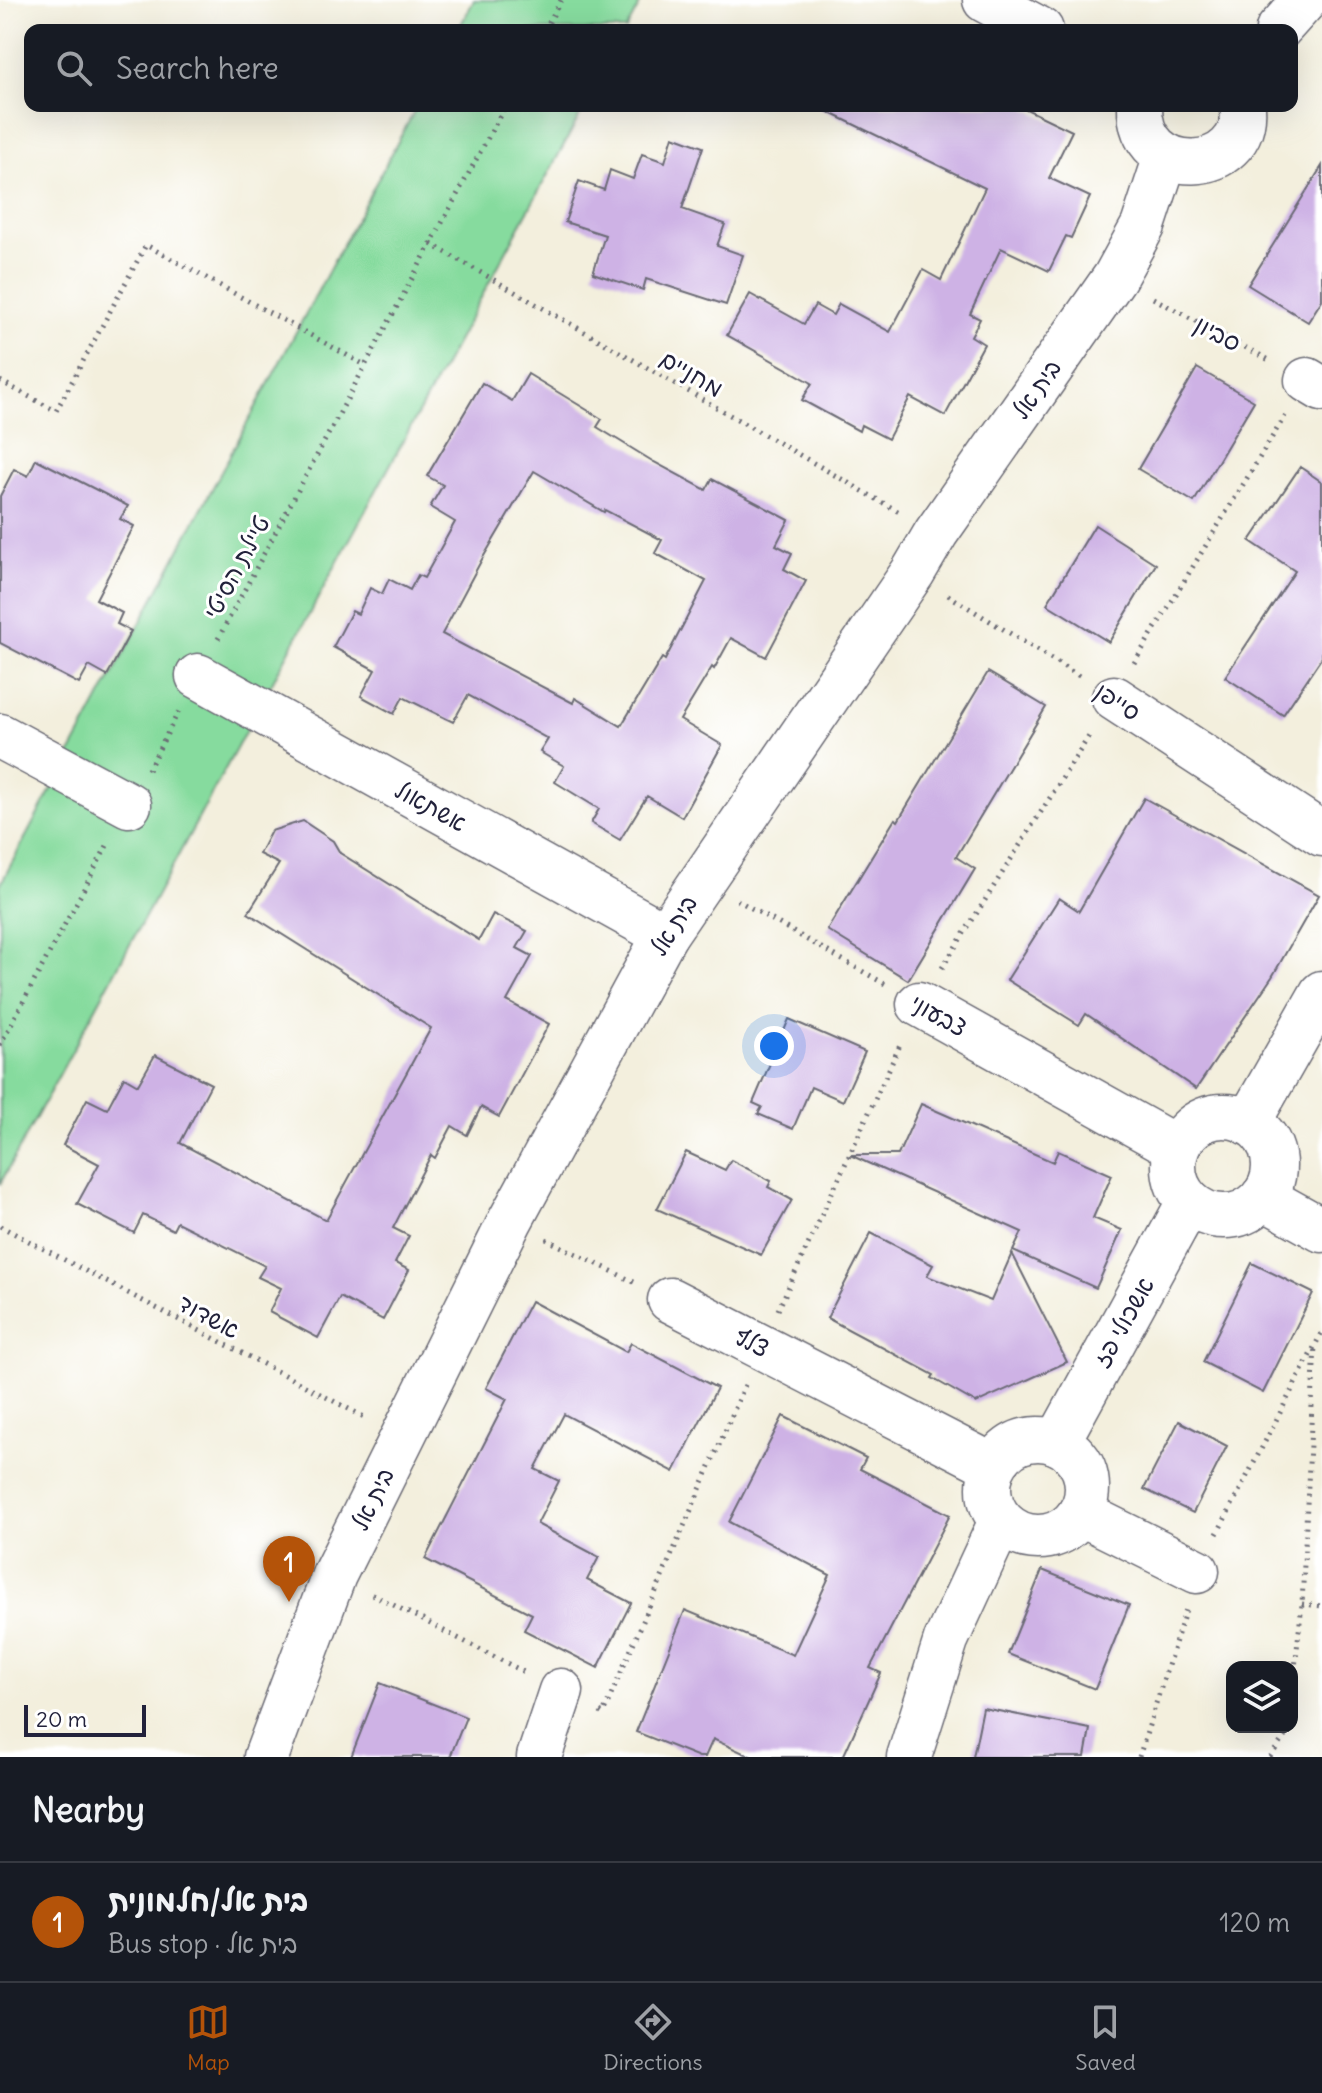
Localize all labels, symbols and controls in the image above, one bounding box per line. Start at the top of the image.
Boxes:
search box [24,24,1298,112]
icon: search [52,46,96,90]
text: Search here [116,49,279,87]
street label: סביון [1190,308,1246,358]
street label: מחניים [655,343,729,403]
street label: בית אל [1005,353,1067,425]
street label: טיילת הסיטי [196,510,276,624]
street label: סייפן [1089,675,1146,728]
street label: אשתאול [390,774,472,838]
street label: בית אל [643,889,703,961]
street label: צבעוני [906,987,972,1043]
your location [754,1026,794,1066]
street label: אשכולי פז [1086,1272,1160,1372]
street label: אשדוד [173,1287,245,1345]
street label: צלף [730,1321,774,1363]
street label: בית אל [344,1463,400,1535]
pin: 1 [263,1536,315,1602]
map controls [1226,1661,1298,1733]
button: layers [1226,1661,1298,1733]
scale bar [24,1701,146,1737]
text: 20 m [36,1705,87,1733]
text: Nearby [32,1788,145,1831]
text: בית אל/חלמונית [108,1881,308,1919]
text: 1 [53,1906,63,1939]
text: 120 m [1219,1906,1290,1939]
text: Bus stop · בית אל [108,1927,298,1960]
tab: Map [186,2000,230,2076]
tab: Directions [603,2000,703,2076]
tab: Saved [1075,2000,1136,2076]

